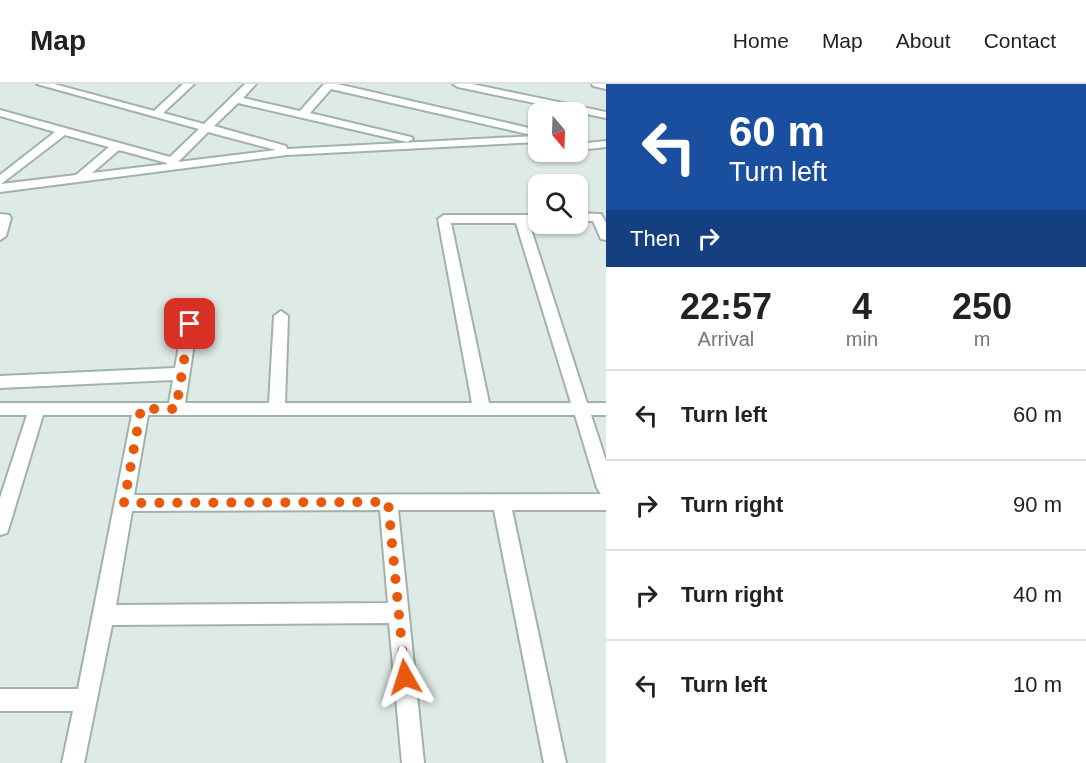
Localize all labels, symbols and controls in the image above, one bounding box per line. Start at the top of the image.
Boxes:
text: Map [30,25,86,56]
text: Home [733,29,789,52]
text: Map [822,29,863,52]
text: About [896,29,951,52]
text: Contact [984,29,1056,52]
north arrow [528,102,588,162]
map controls [528,102,588,234]
icon: left [630,108,708,186]
text: 60 m [729,108,825,155]
text: Turn left [729,157,827,187]
button: search [528,174,588,234]
icon: right [692,222,725,255]
text: Then [630,226,680,251]
text: 22:57 [680,286,772,327]
text: 4 [852,286,872,327]
text: 250 [952,286,1012,327]
pin [164,298,215,349]
icon: arrive [173,307,206,340]
text: Arrival [698,328,754,350]
text: min [846,328,878,350]
text: m [974,328,990,350]
icon: left [630,399,663,432]
text: Turn left [681,402,767,427]
text: 60 m [1013,402,1062,427]
icon: right [630,489,663,522]
text: Turn right [681,492,783,517]
text: 90 m [1013,492,1062,517]
icon: right [630,579,663,612]
text: Turn right [681,582,783,607]
text: 40 m [1013,582,1062,607]
position arrow [373,645,437,709]
icon: left [630,669,663,702]
text: Turn left [681,672,767,697]
text: 10 m [1013,672,1062,697]

